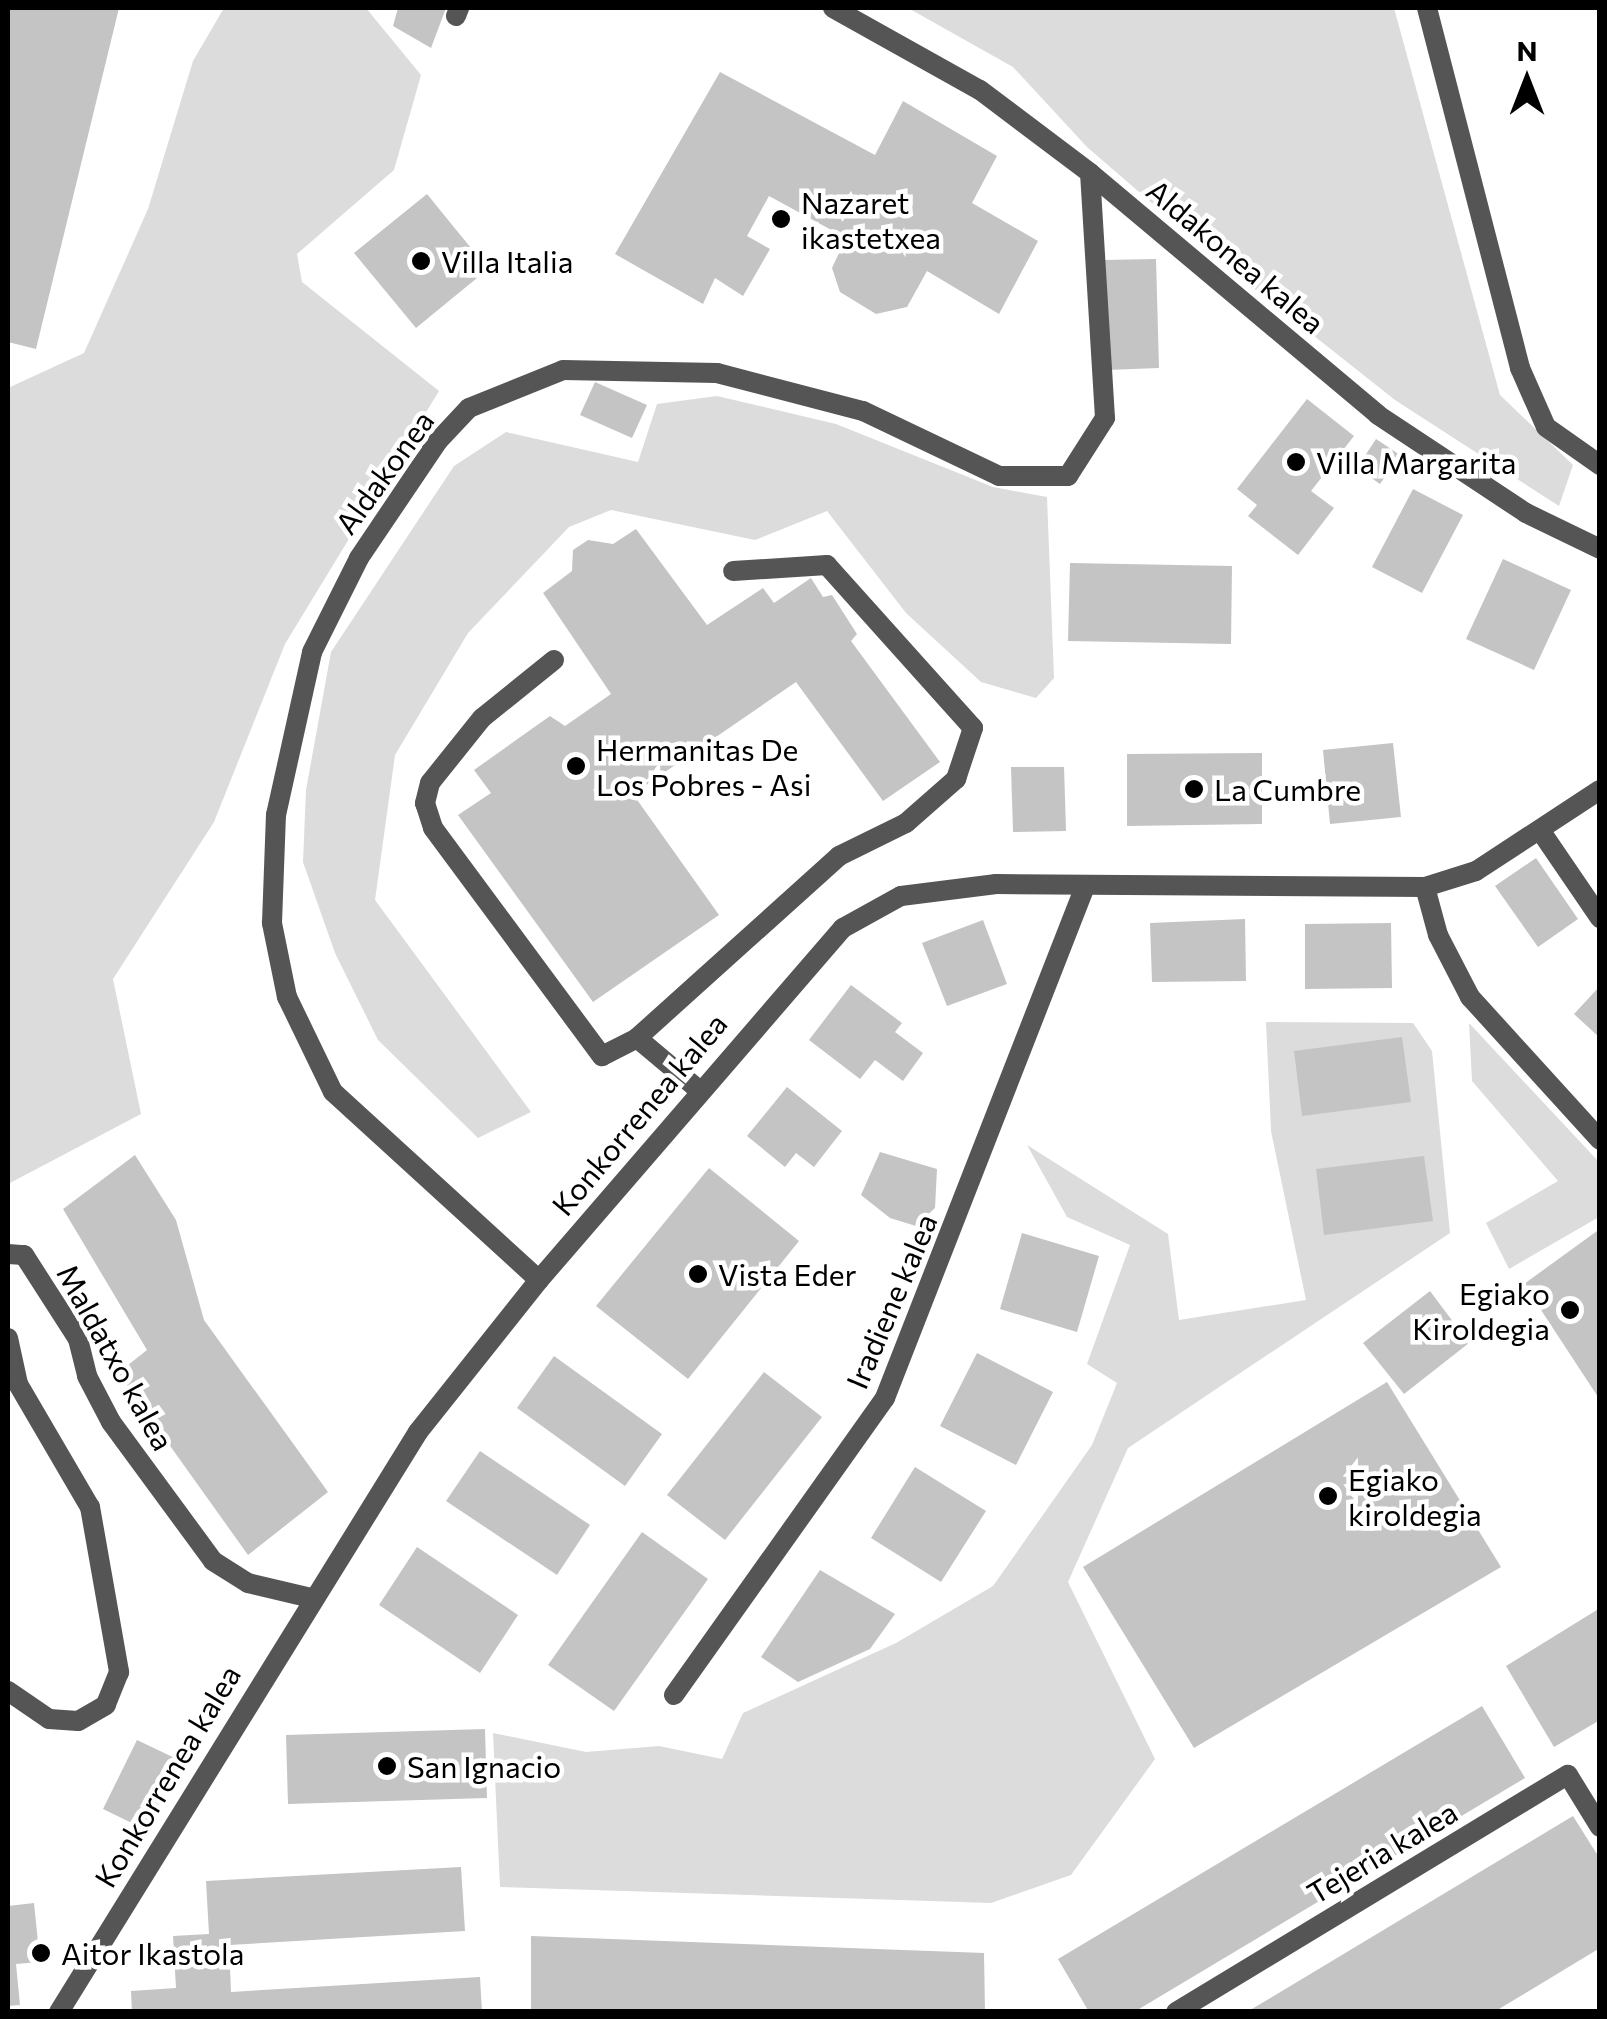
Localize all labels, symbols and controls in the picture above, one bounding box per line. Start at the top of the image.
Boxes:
north arrow [1477,30,1577,130]
text: N [1517,33,1538,67]
street label: Aldakonea kalea [1140,171,1332,341]
place label: Nazaret ikastetxea [801,184,941,254]
marker: Nazaret ikastetxea [770,208,792,230]
place label: Villa Italia [441,243,573,279]
marker: Villa Italia [410,250,432,272]
street label: Aldakonea [327,403,441,541]
place label: Villa Margarita [1316,444,1516,480]
marker: Villa Margarita [1285,451,1307,473]
place label: Hermanitas De Los Pobres - Asi [596,731,811,802]
marker: Hermanitas De Los Pobres - Asi [565,755,587,777]
place label: La Cumbre [1214,771,1361,807]
marker: La Cumbre [1183,778,1205,800]
street label: Konkorrenea kalea [544,1006,734,1222]
street label: Iradiene kalea [838,1208,944,1394]
place label: Vista Eder [718,1256,857,1292]
street label: Maldatxo kalea [50,1258,182,1456]
marker: Vista Eder [687,1263,709,1285]
place label: Egiako Kiroldegia [1412,1275,1550,1346]
marker: Egiako Kiroldegia [1559,1299,1581,1321]
place label: Egiako kiroldegia [1348,1461,1482,1532]
marker: Egiako kiroldegia [1317,1485,1339,1507]
street label: Konkorrenea kalea [87,1659,247,1893]
place label: San Ignacio [407,1748,561,1784]
marker: San Ignacio [376,1755,398,1777]
street label: Tejeria kalea [1301,1793,1463,1911]
place label: Aitor Ikastola [61,1935,244,1971]
marker: Aitor Ikastola [30,1942,52,1964]

